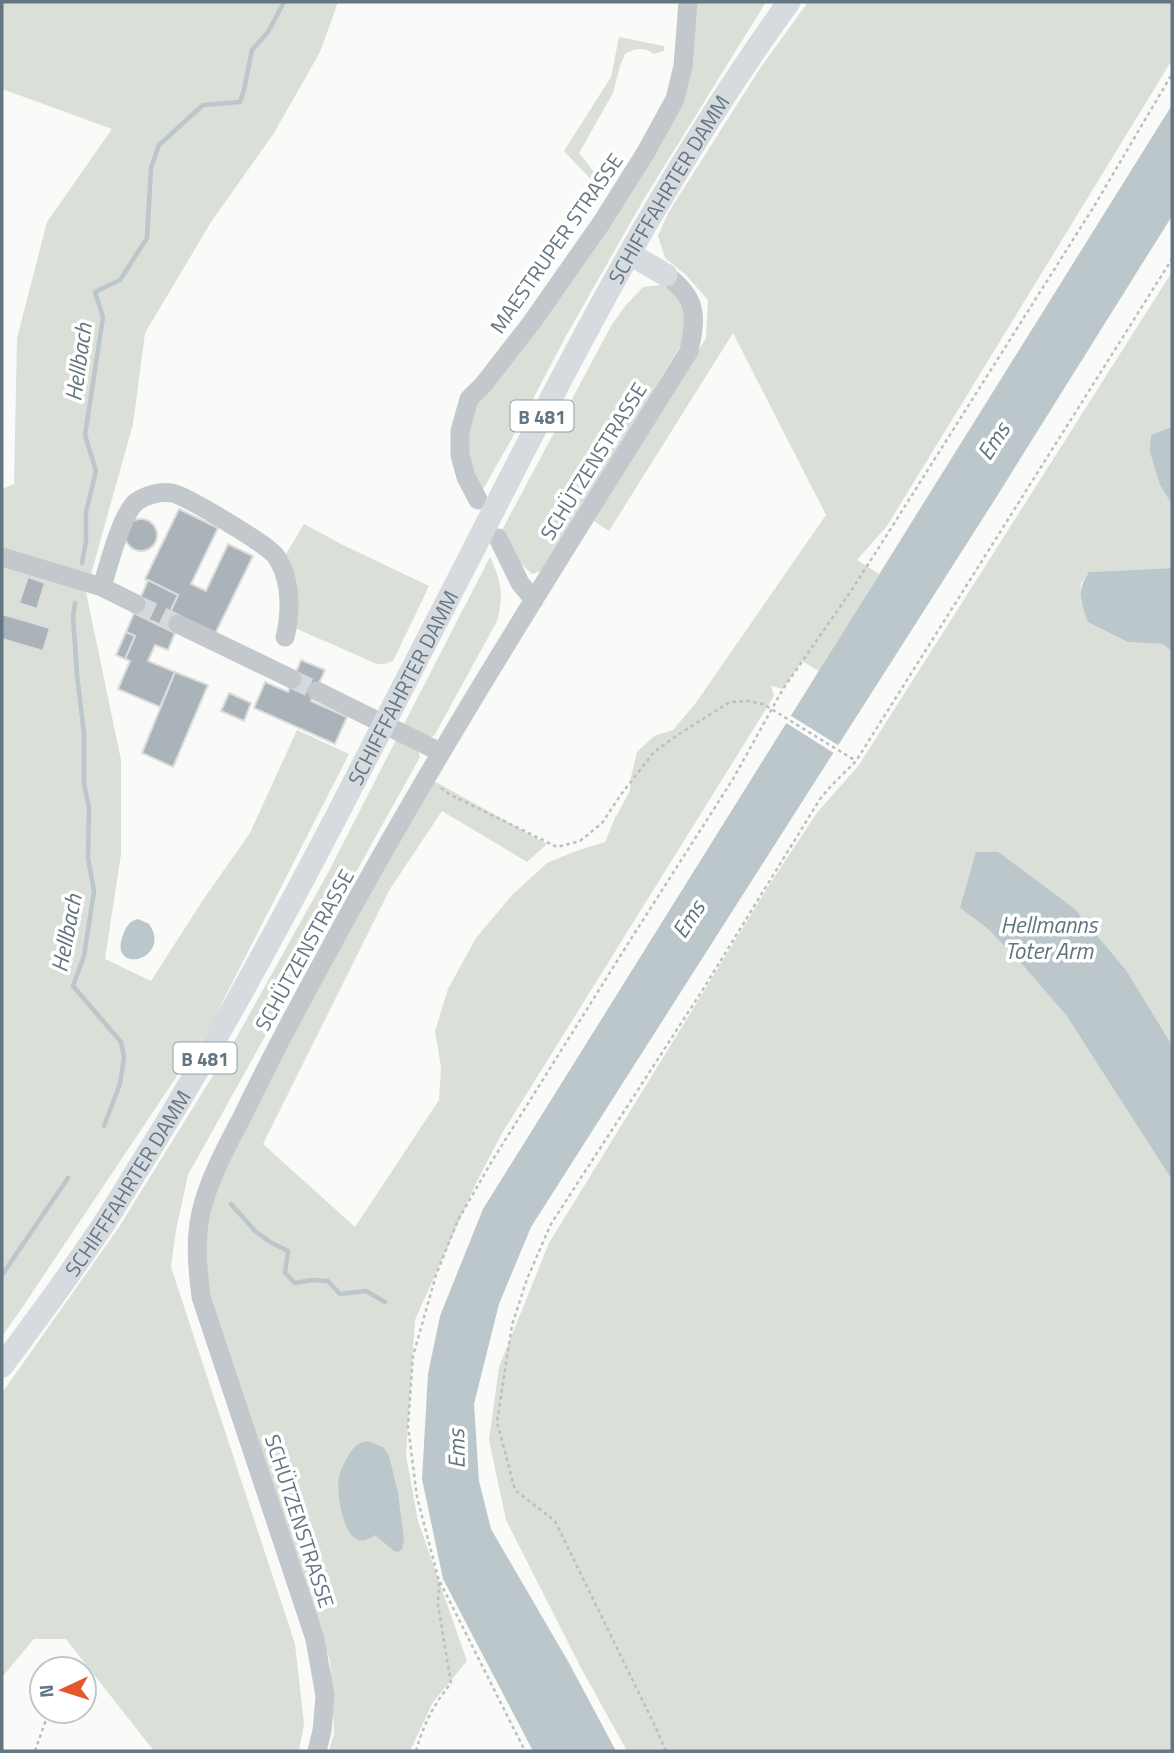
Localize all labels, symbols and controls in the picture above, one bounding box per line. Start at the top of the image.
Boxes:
street label: SCHIFFFAHRTER DAMM [600,88,737,290]
street label: MAESTRUPER STRASSE [481,146,631,340]
water label: Hellbach [55,320,101,403]
street label: SCHÜTZENSTRASSE [532,376,654,546]
road number: B 481 [510,400,574,432]
water label: Ems [968,413,1020,467]
street label: SCHIFFFAHRTER DAMM [339,585,466,791]
street label: SCHÜTZENSTRASSE [246,863,362,1037]
water label: Hellbach [41,891,91,975]
water label: Ems [663,891,715,945]
water label: Hellmanns Toter Arm [1001,907,1100,968]
road number: B 481 [174,1042,236,1074]
street label: SCHIFFFAHRTER DAMM [56,1084,199,1283]
water label: Ems [438,1427,474,1469]
street label: SCHÜTZENSTRASSE [257,1430,343,1612]
north arrow [28,1655,98,1725]
text: N [31,1684,60,1699]

